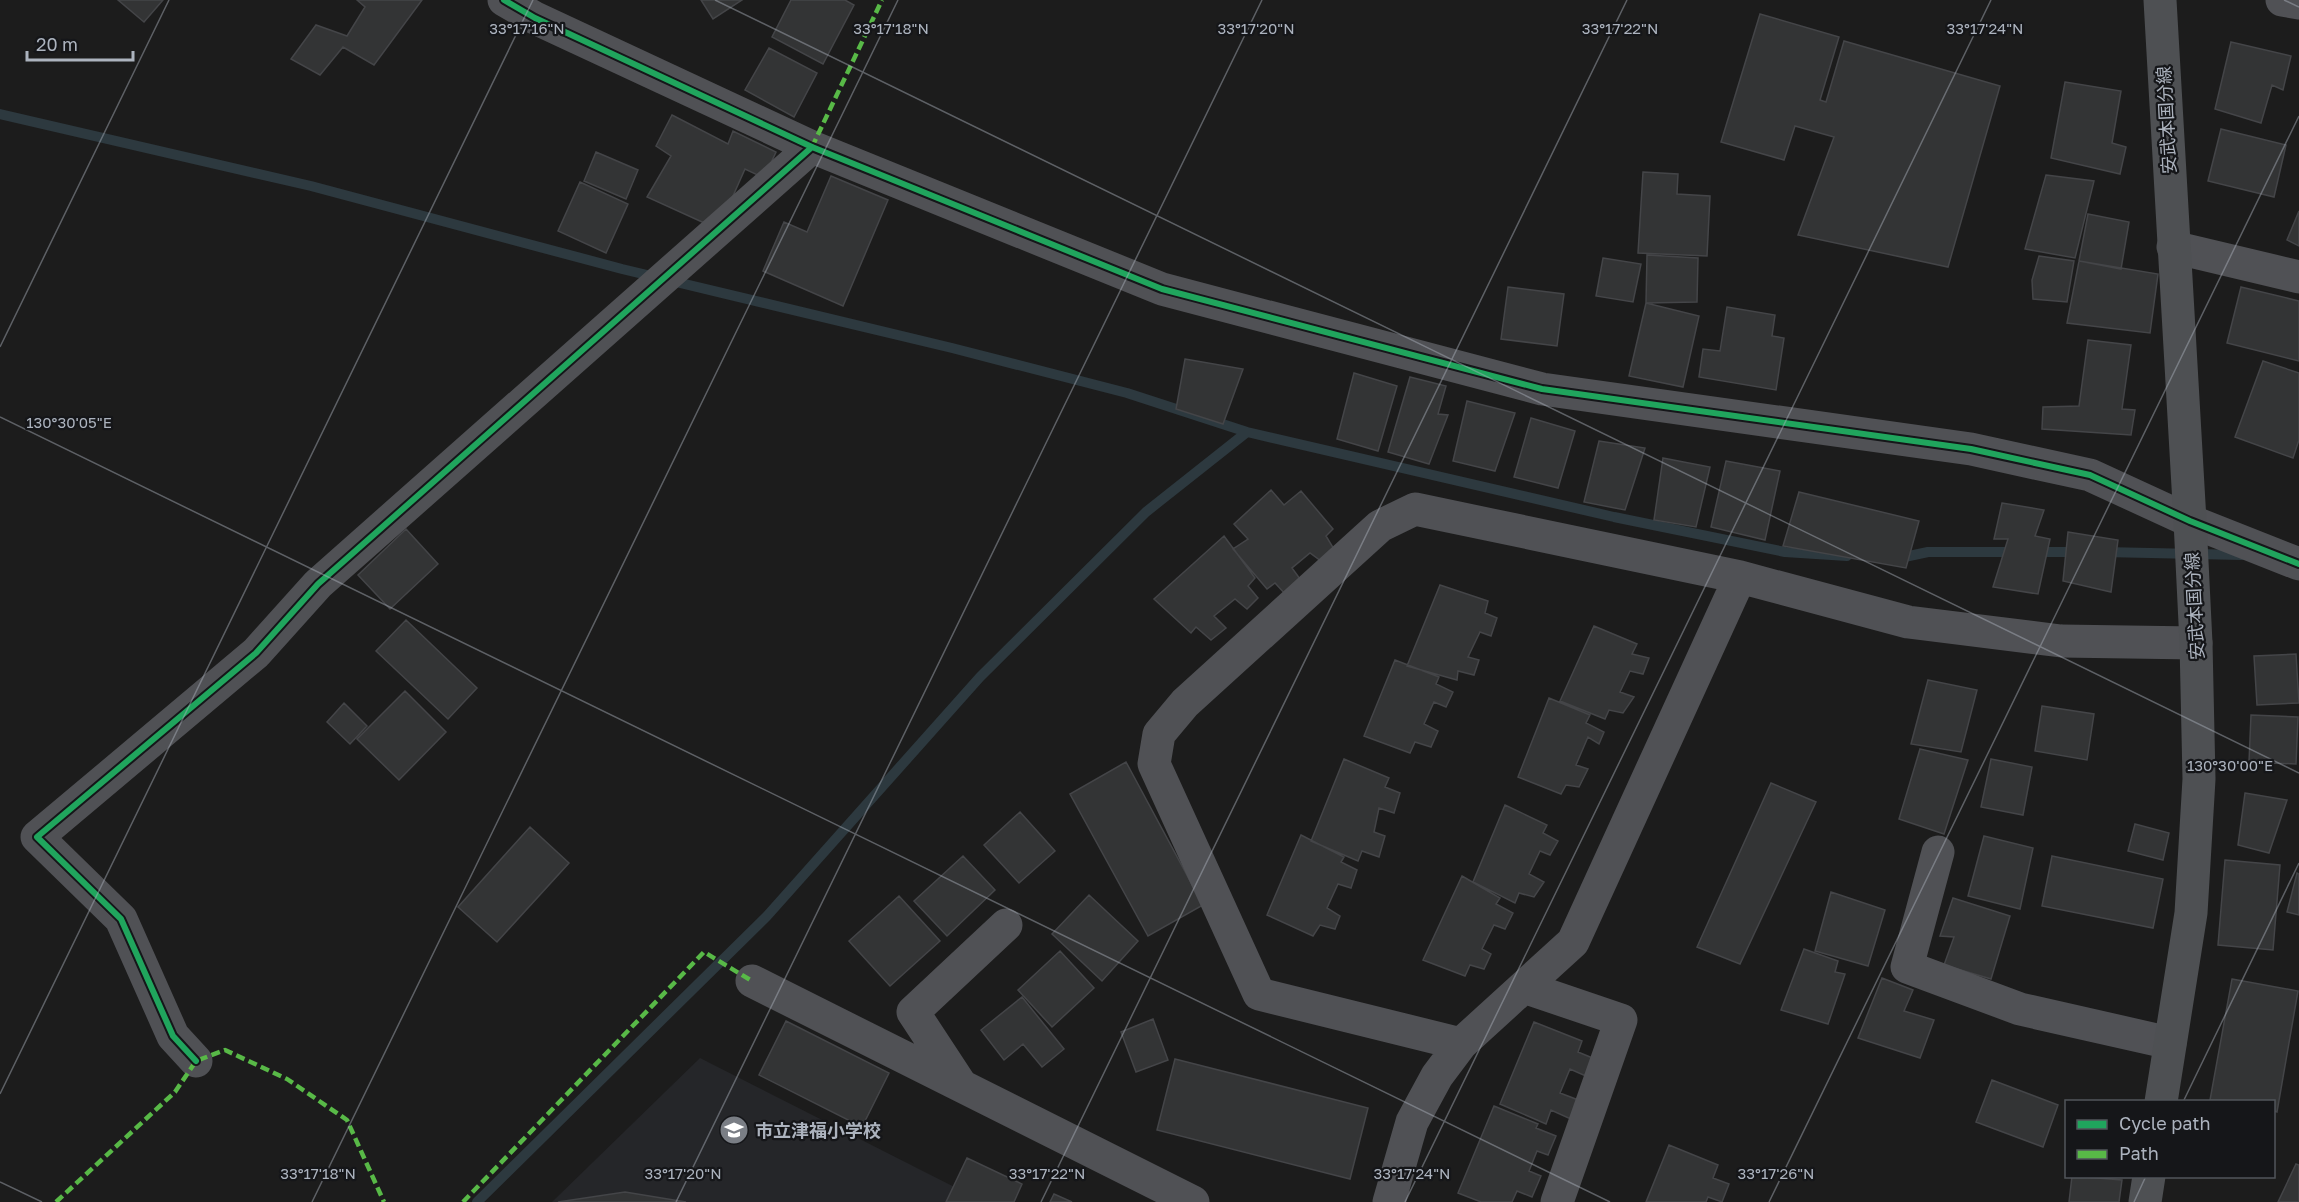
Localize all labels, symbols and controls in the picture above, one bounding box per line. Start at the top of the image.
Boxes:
text: 33°17'16"N [489,19,565,37]
text: 33°17'18"N [853,19,929,37]
text: 33°17'20"N [1217,19,1295,37]
text: 33°17'22"N [1582,19,1658,37]
text: 33°17'24"N [1946,19,2024,37]
scale bar [27,24,134,62]
text: 20 m [36,33,78,55]
street label: 安武本国分線 [2152,65,2180,175]
text: 130°30'05"E [26,413,112,431]
street label: 安武本国分線 [2180,551,2208,661]
text: 130°30'00"E [2187,756,2273,774]
legend [2065,1100,2275,1178]
text: Cycle path [2119,1112,2211,1134]
school or university icon: 市立津福小学校 [718,1114,750,1146]
place label: 市立津福小学校 [755,1119,881,1141]
text: Path [2119,1142,2159,1164]
text: 33°17'18"N [280,1164,356,1182]
text: 33°17'20"N [644,1164,722,1182]
text: 33°17'22"N [1009,1164,1085,1182]
text: 33°17'24"N [1373,1164,1451,1182]
text: 33°17'26"N [1738,1164,1814,1182]

